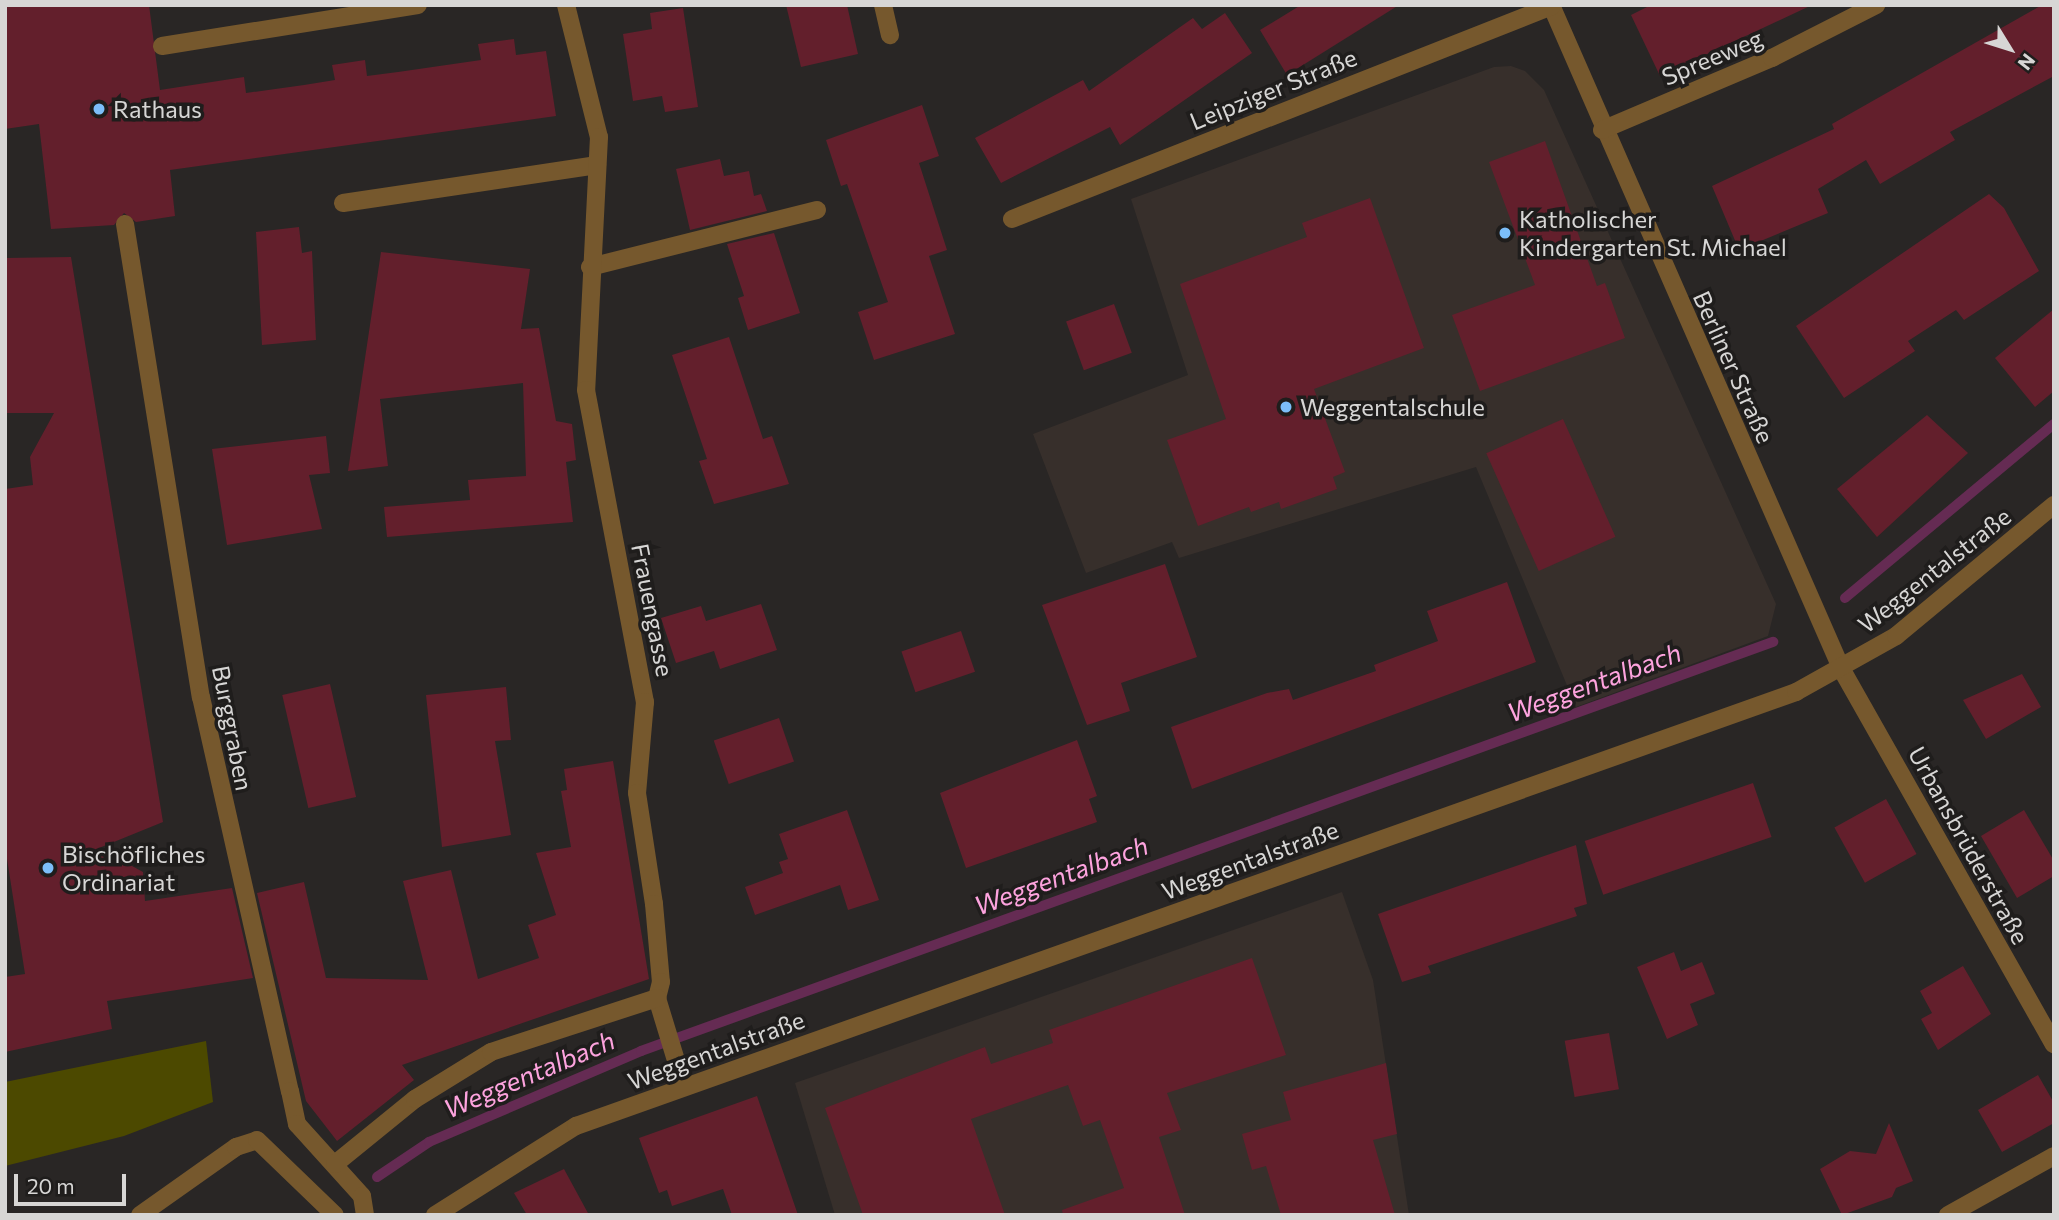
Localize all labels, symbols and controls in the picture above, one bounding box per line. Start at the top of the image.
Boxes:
north arrow [1975,14,2045,84]
street label: Spreeweg [1657,23,1767,91]
street label: Leipziger Straße [1185,42,1361,136]
text: N [2013,50,2040,75]
place label: Rathaus [113,95,202,123]
marker: Rathaus [91,101,107,117]
place label: Katholischer Kindergarten St. Michael [1519,205,1787,261]
marker: Katholischer Kindergarten St. Michael [1497,225,1513,241]
street label: Berliner Straße [1688,287,1780,447]
place label: Weggentalschule [1300,393,1485,421]
marker: Weggentalschule [1278,399,1294,415]
street label: Weggentalstraße [1852,501,2016,639]
street label: Frauengasse [626,541,680,679]
water label: Weggentalbach [1503,636,1685,728]
street label: Burggraben [207,663,259,793]
street label: Urbansbrüderstraße [1903,741,2035,949]
street label: Weggentalstraße [1158,815,1342,905]
water label: Weggentalbach [970,829,1152,921]
place label: Bischöfliches Ordinariat [62,840,205,896]
marker: Bischöfliches Ordinariat [40,860,56,876]
street label: Weggentalstraße [624,1005,808,1095]
water label: Weggentalbach [439,1024,619,1124]
scale bar [18,1160,130,1204]
text: 20 m [27,1173,75,1198]

